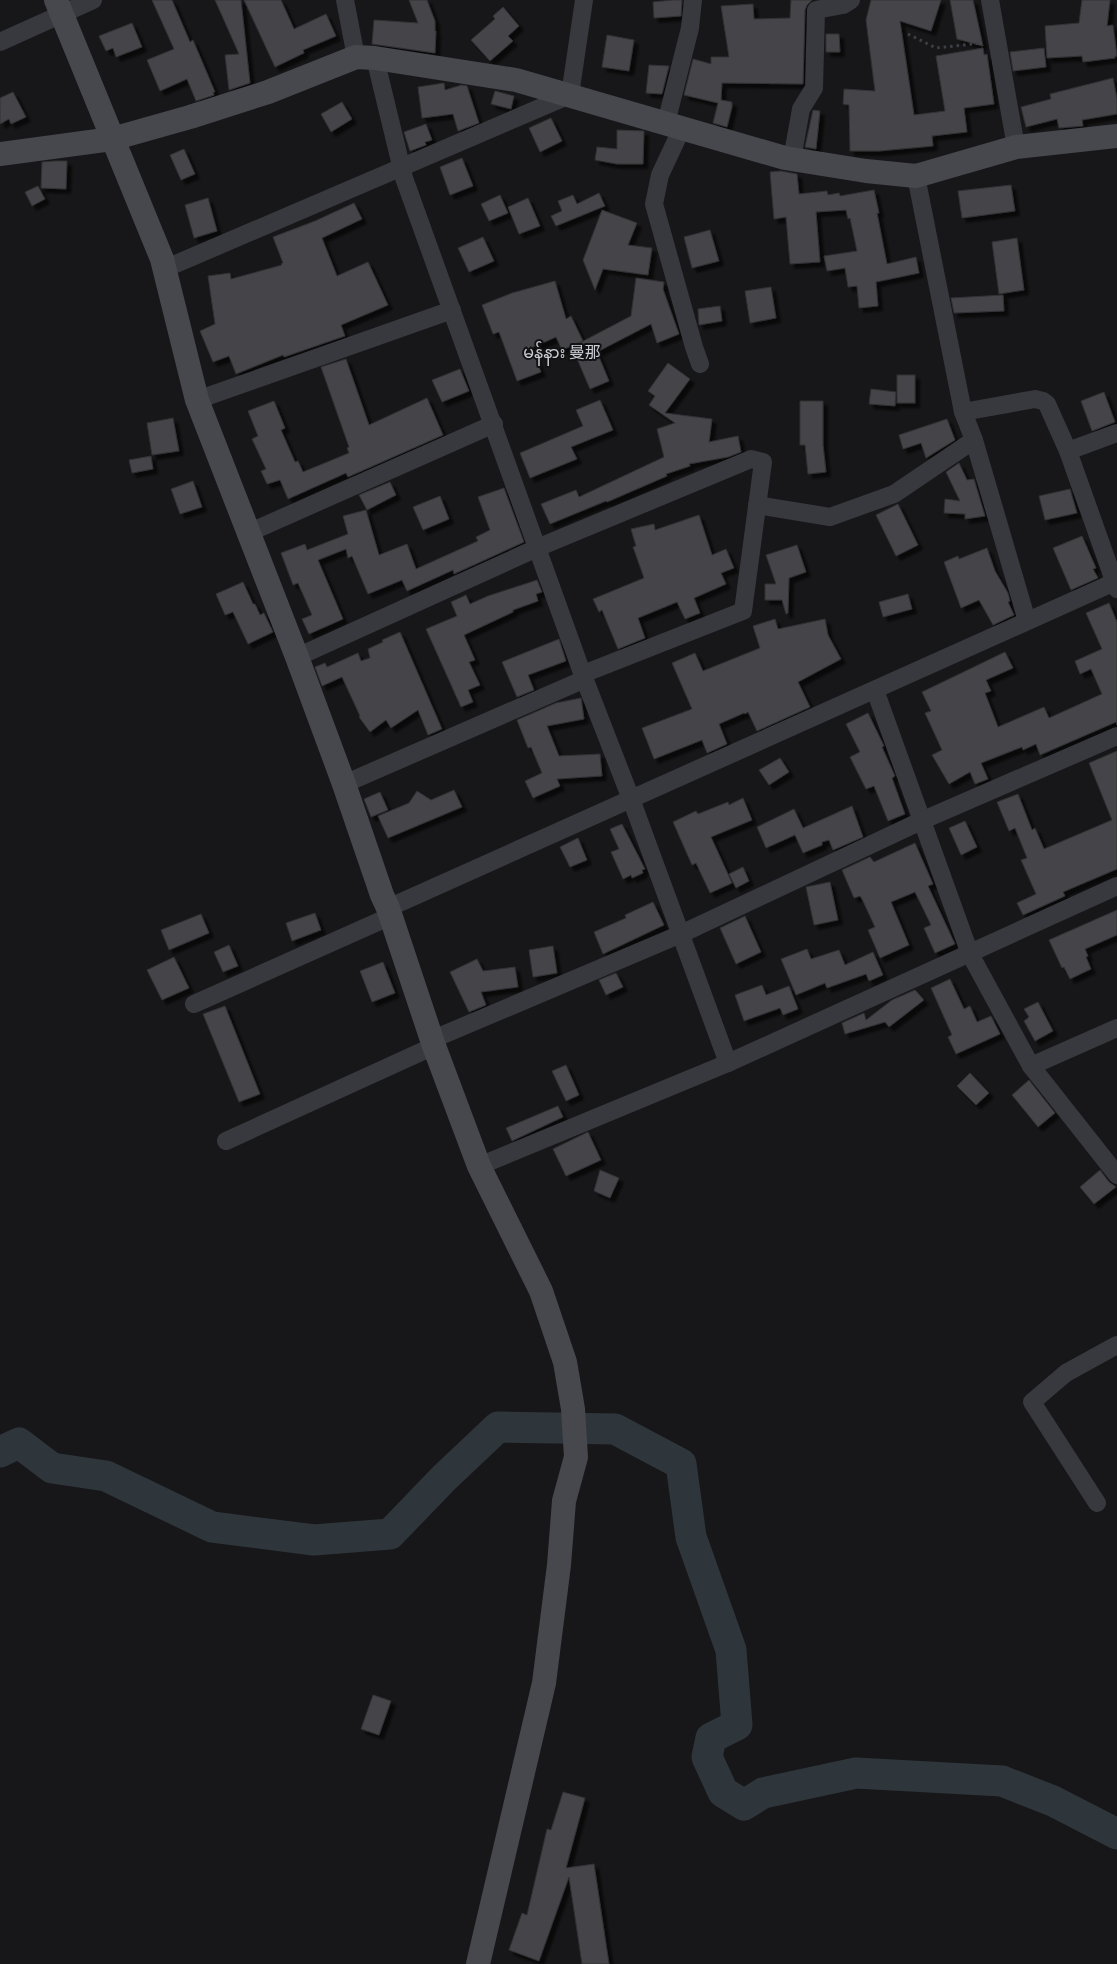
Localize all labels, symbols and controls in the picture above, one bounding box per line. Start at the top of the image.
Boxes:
district label: မန်နား 曼那 [523,341,601,366]

